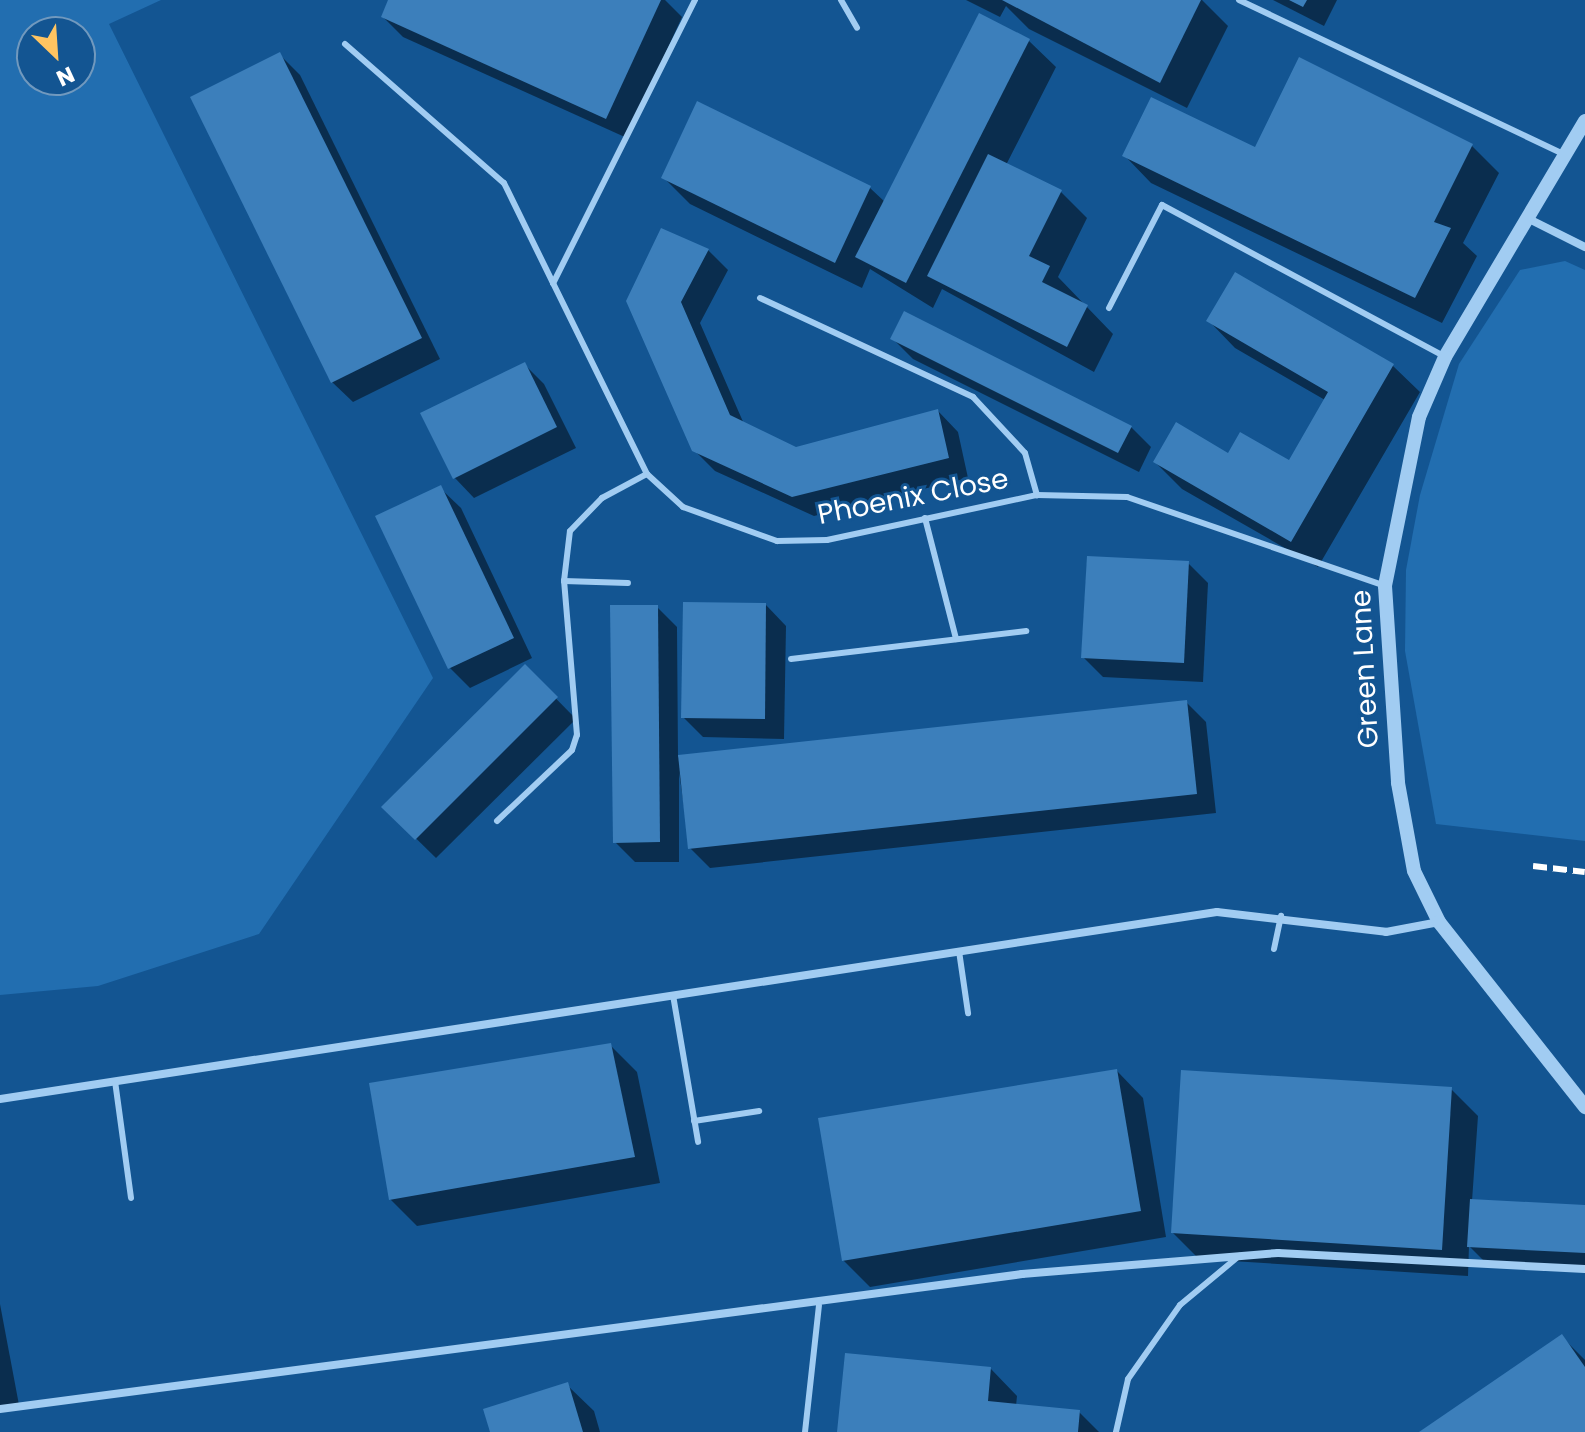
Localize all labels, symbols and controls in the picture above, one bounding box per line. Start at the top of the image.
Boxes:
north arrow [16,16,96,96]
text: N [51,59,80,94]
street label: Phoenix Close [815,462,1011,532]
street label: Green Lane [1344,589,1386,749]

